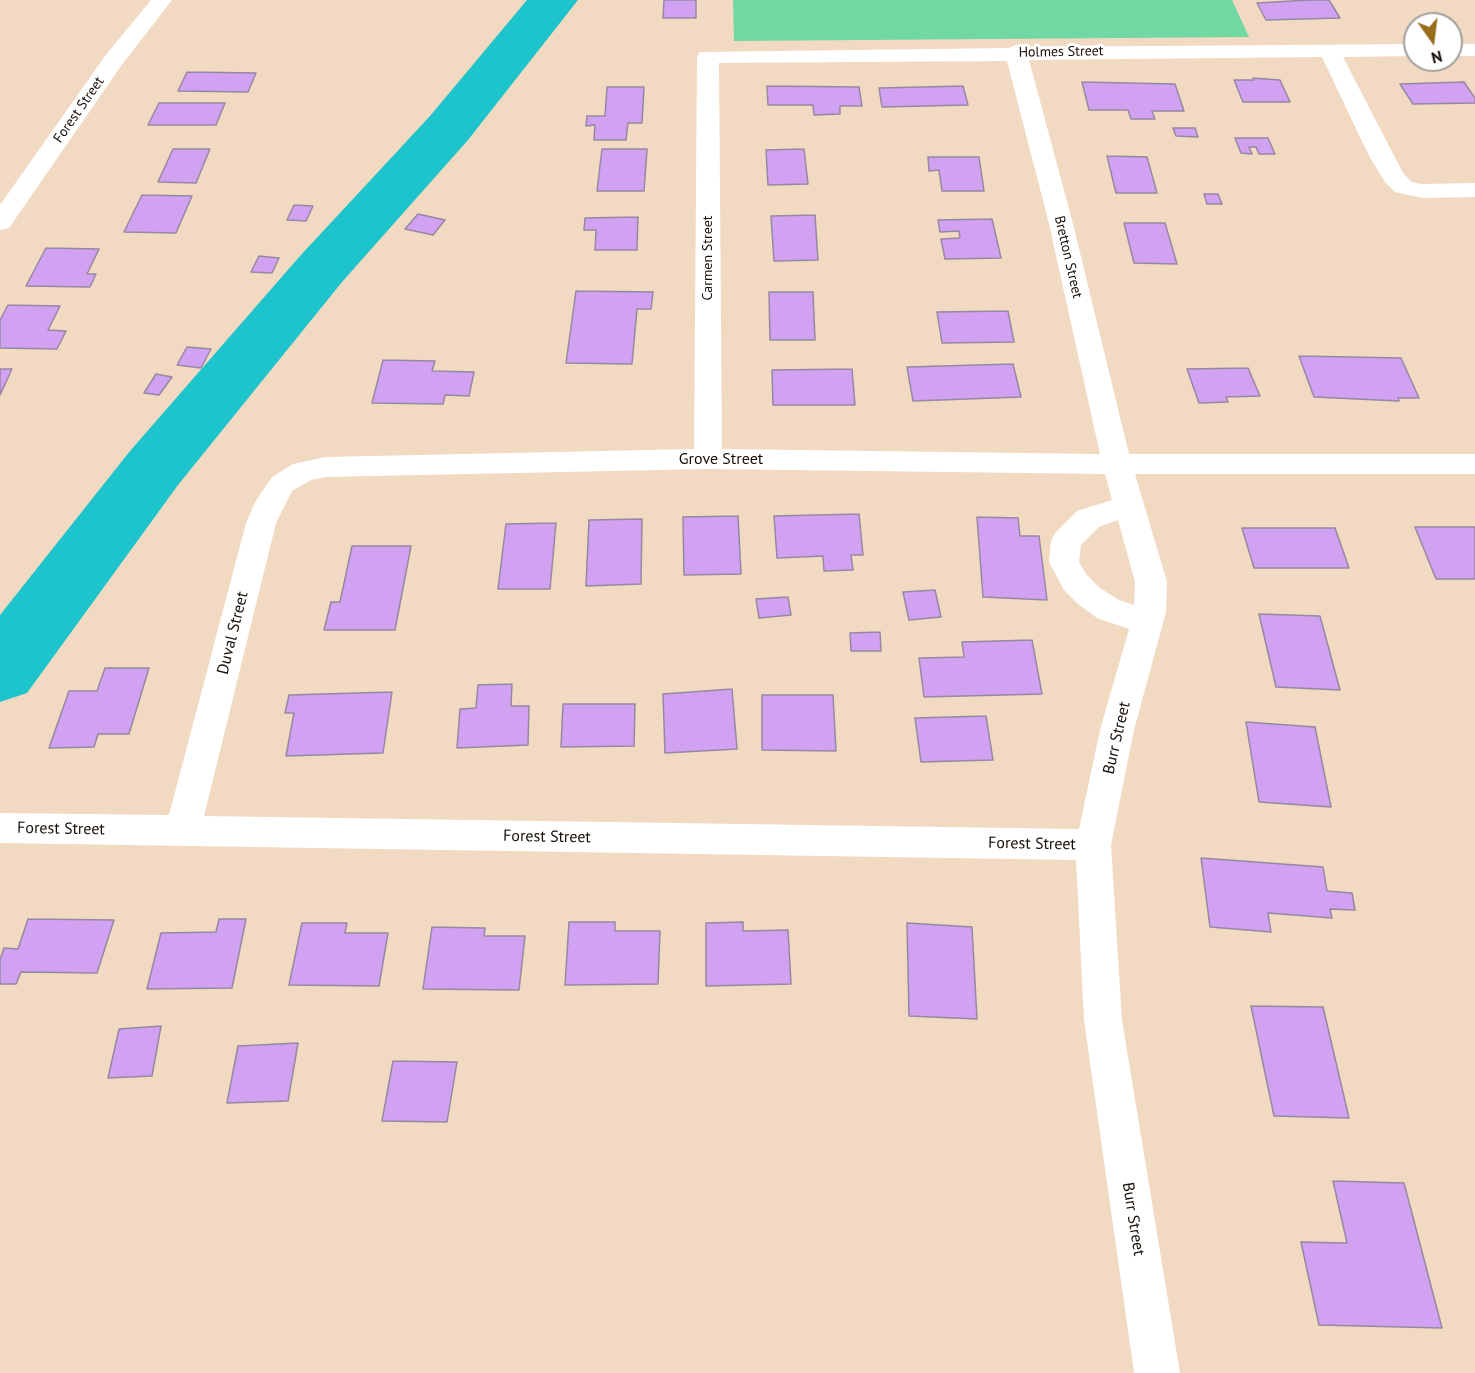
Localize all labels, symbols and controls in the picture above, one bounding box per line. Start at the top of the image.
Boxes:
north arrow [1403,12,1463,72]
street label: Holmes Street [1018,43,1104,61]
text: N [1429,47,1444,68]
street label: Forest Street [50,74,108,146]
street label: Bretton Street [1050,214,1086,300]
street label: Carmen Street [700,215,716,301]
street label: Grove Street [679,449,763,469]
street label: Duval Street [213,590,253,676]
street label: Burr Street [1099,700,1135,776]
street label: Forest Street [17,819,105,839]
street label: Forest Street [503,827,591,847]
street label: Forest Street [988,834,1076,854]
street label: Burr Street [1118,1181,1148,1257]

